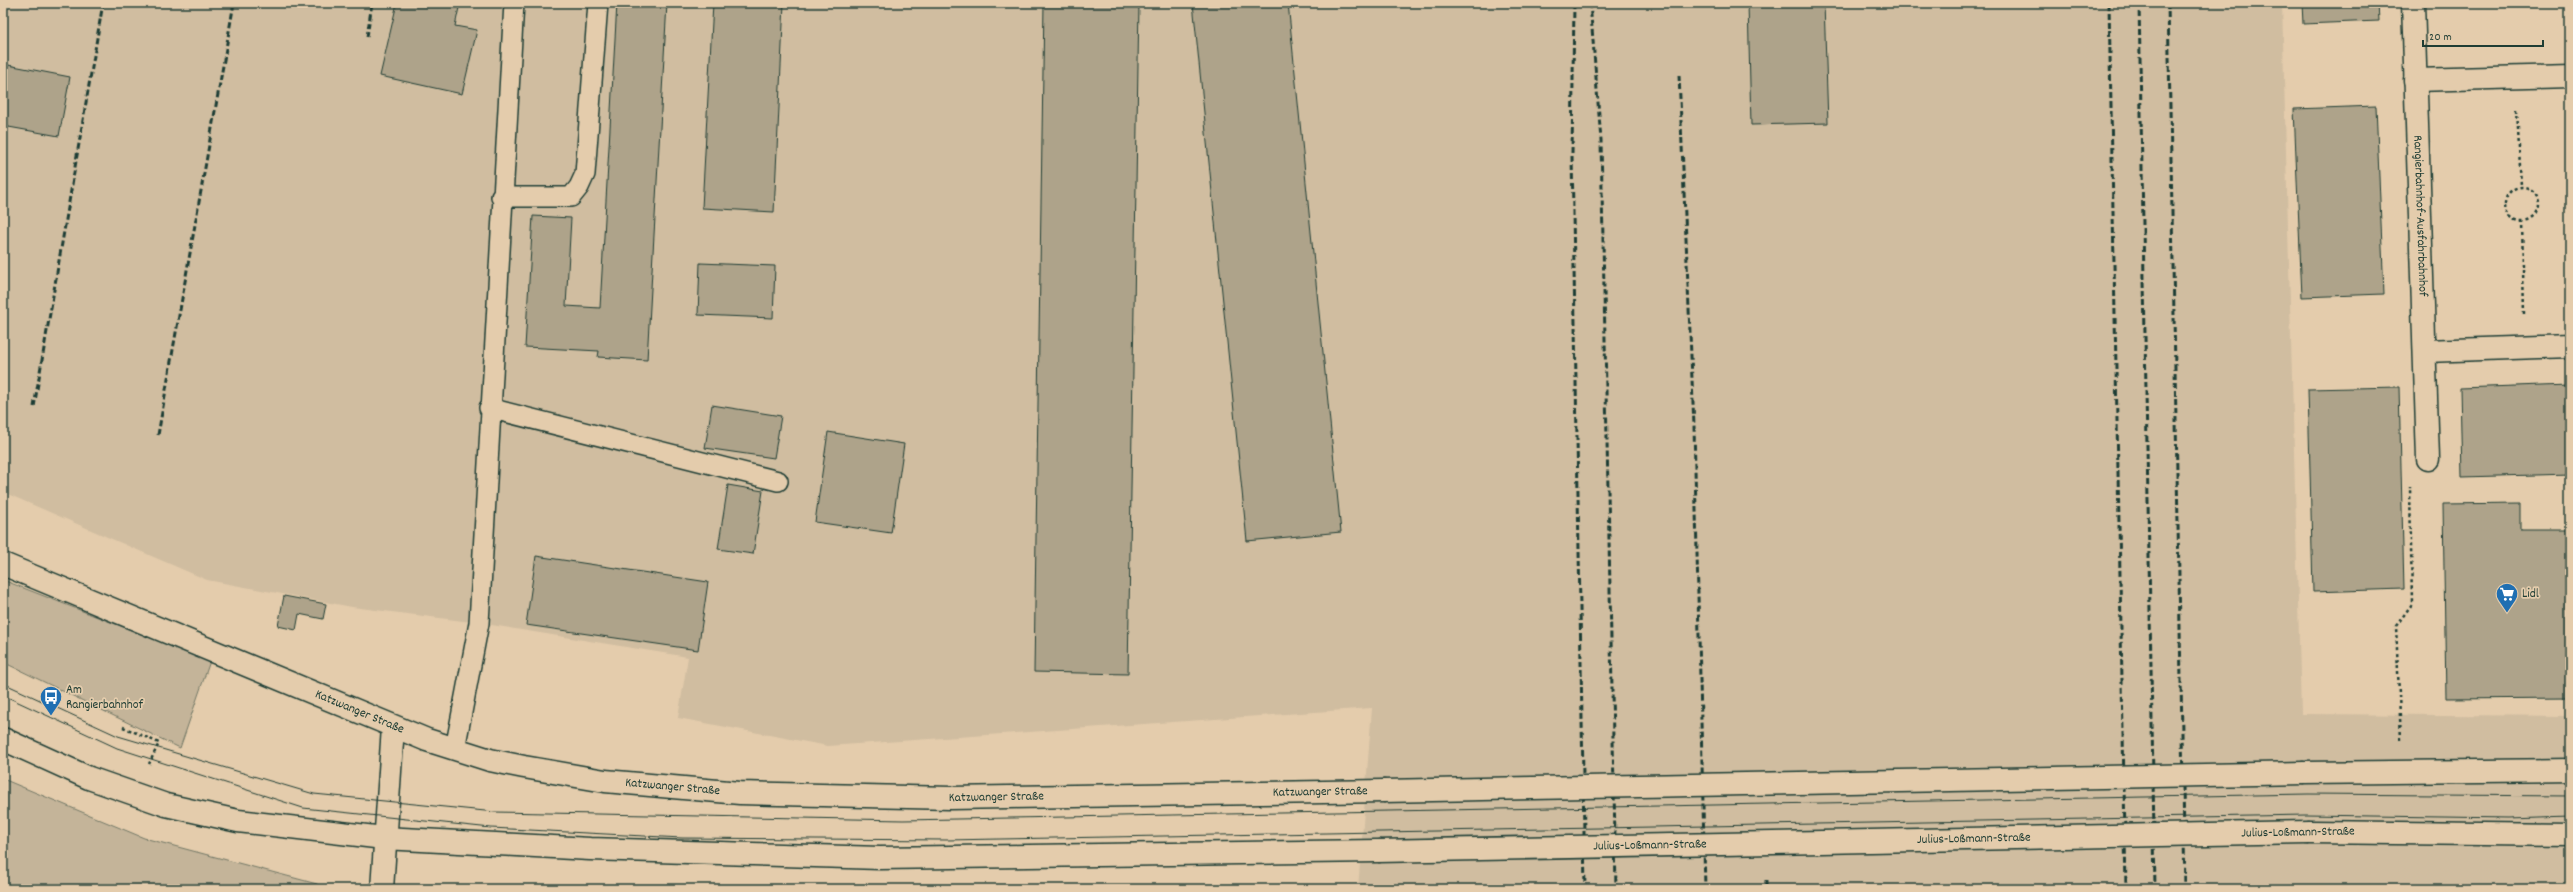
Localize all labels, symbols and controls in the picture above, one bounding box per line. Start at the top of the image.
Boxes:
scale bar [2423,22,2543,48]
text: 20 m [2429,29,2452,46]
street label: Rangierbahnhof-Ausfahrbahnhof [2408,135,2432,297]
supermarket icon: Lidl [2494,581,2520,614]
place label: Lidl [2522,585,2539,604]
place label: Am Rangierbahnhof [66,681,143,715]
bus stop icon: Am Rangierbahnhof [38,684,64,717]
street label: Katzwanger Straße [312,685,407,739]
street label: Katzwanger Straße [624,773,721,801]
street label: Katzwanger Straße [1273,782,1368,802]
street label: Katzwanger Straße [949,787,1044,808]
street label: Julius-Loßmann-Straße [2241,823,2355,843]
street label: Julius-Loßmann-Straße [1917,828,2031,849]
street label: Julius-Loßmann-Straße [1593,835,1707,856]

